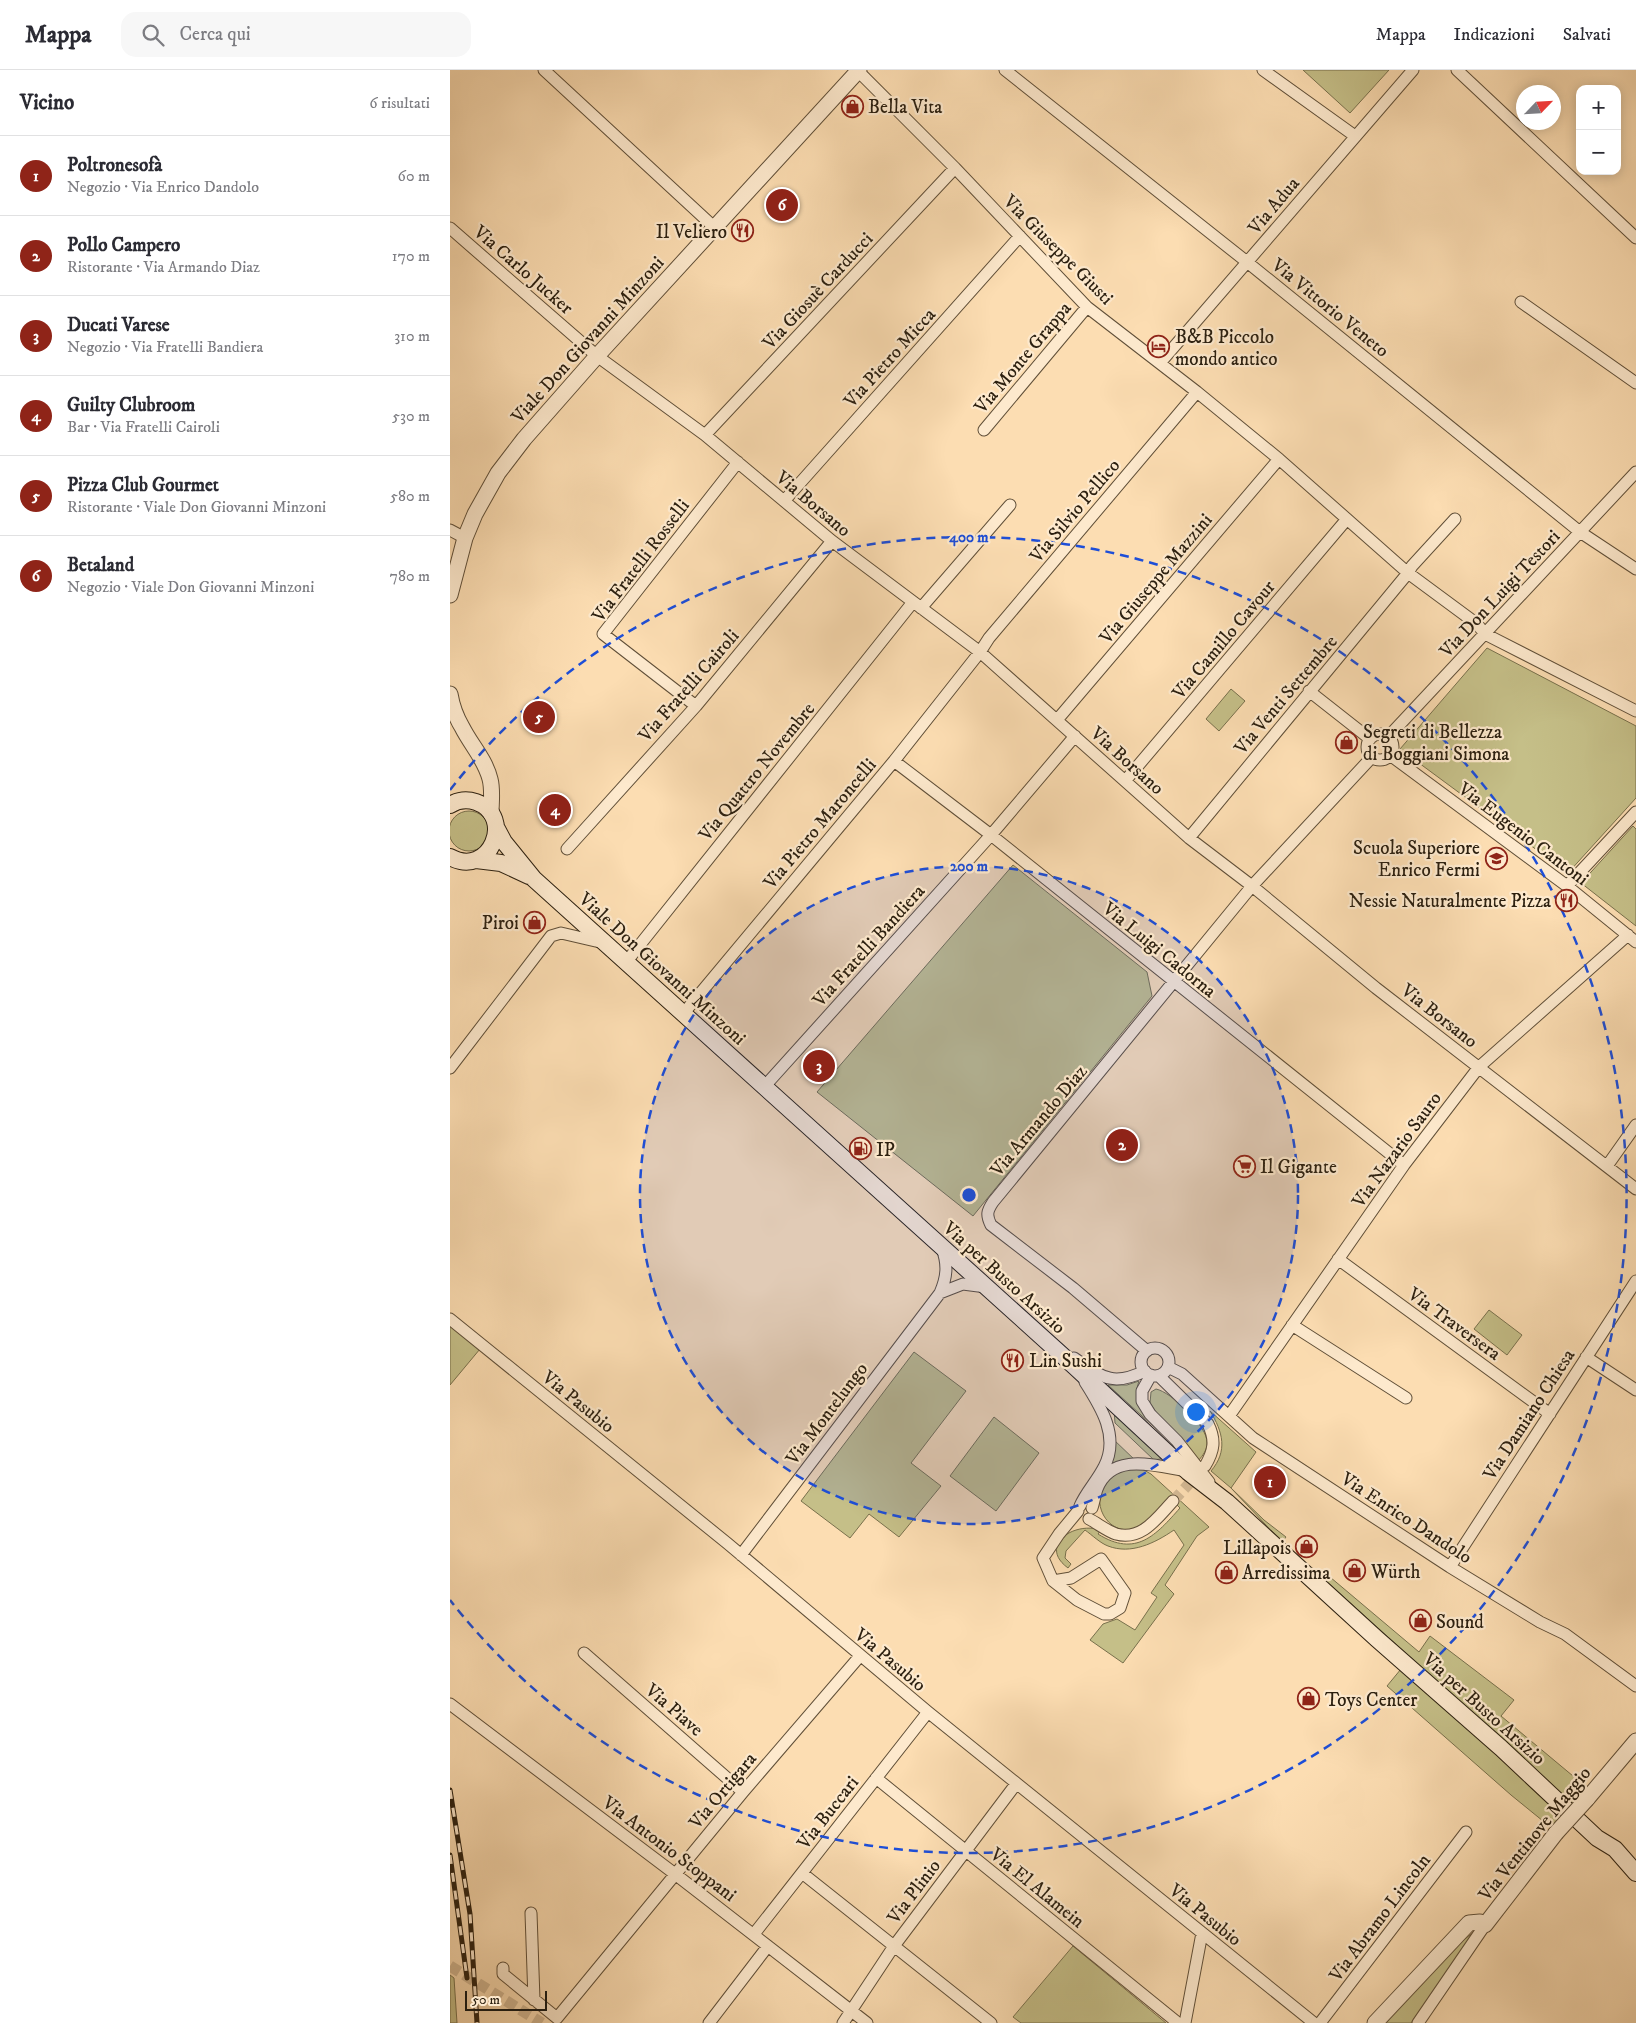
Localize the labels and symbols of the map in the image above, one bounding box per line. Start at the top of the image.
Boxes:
north arrow [1516,85,1561,130]
shop icon: Bella Vita [840,94,864,118]
place label: Bella Vita [868,96,942,119]
street label: Via Adua [1243,173,1305,240]
pin: 6 [766,186,798,224]
street label: Via Giuseppe Giusti [997,190,1118,310]
restaurant icon: Il Veliero [731,219,755,243]
street label: Via Carlo Jucker [468,220,577,320]
place label: Il Veliero [656,221,727,244]
street label: Via Giosuè Carducci [757,228,878,355]
street label: Viale Don Giovanni Minzoni [506,252,669,429]
street label: Via Vittorio Veneto [1266,253,1393,362]
street label: Via Monte Grappa [969,297,1077,419]
street label: Via Pietro Micca [839,304,941,413]
place label: B&B Piccolo mondo antico [1175,326,1277,371]
hotel icon: B&B Piccolo mondo antico [1147,335,1171,359]
street label: Via Silvio Pellico [1024,454,1125,568]
street label: Via Borsano [770,466,855,542]
street label: Via Fratelli Rosselli [587,495,695,628]
street label: Via Giuseppe Mazzini [1094,509,1217,650]
street label: Via Don Luigi Testori [1434,525,1565,663]
text: 400 m [948,528,989,547]
street label: Via Camillo Cavour [1167,576,1280,705]
street label: Via Fratelli Cairoli [633,625,744,748]
street label: Via Venti Settembre [1229,631,1343,760]
pin: 5 [523,698,555,736]
street label: Via Quattro Novembre [694,698,820,847]
place label: Segreti di Bellezza di Boggiani Simona [1363,721,1509,766]
street label: Via Borsano [1085,722,1168,800]
shop icon: Segreti di Bellezza di Boggiani Simona [1335,730,1359,754]
street label: Via Pietro Maroncelli [758,754,881,895]
street label: Via Eugenio Cantoni [1452,777,1593,891]
pin: 4 [539,791,571,829]
place label: Scuola Superiore Enrico Fermi [1353,837,1480,882]
school or university icon: Scuola Superiore Enrico Fermi [1484,846,1508,870]
text: 200 m [950,857,989,876]
street label: Via Fratelli Bandiera [808,880,930,1013]
street label: Viale Don Giovanni Minzoni [573,887,750,1050]
restaurant icon: Nessie Naturalmente Pizza [1555,888,1579,912]
place label: Nessie Naturalmente Pizza [1349,890,1551,913]
street label: Via Luigi Cadorna [1097,897,1220,1003]
shop icon: Piroi [523,910,547,934]
place label: Piroi [482,912,519,935]
street label: Via Borsano [1395,979,1482,1053]
pin: 3 [803,1047,835,1085]
street label: Via Armando Diaz [985,1061,1092,1182]
street label: Via Nazario Sauro [1347,1088,1447,1213]
pin: 2 [1106,1126,1138,1164]
fuel station icon: IP [848,1137,872,1161]
place label: IP [876,1139,895,1162]
supermarket icon: Il Gigante [1232,1154,1256,1178]
place label: Il Gigante [1260,1156,1337,1179]
centre of rings [960,1186,978,1204]
street label: Via per Busto Arsizio [937,1216,1070,1339]
street label: Via Traversera [1402,1282,1505,1366]
street label: Via Damiano Chiesa [1478,1345,1580,1485]
restaurant icon: Lin Sushi [1001,1348,1025,1372]
place label: Lin Sushi [1029,1350,1102,1373]
street label: Via Montelungo [781,1358,873,1470]
street label: Via Pasubio [536,1365,619,1438]
your location [1183,1399,1209,1425]
pin: 1 [1254,1463,1286,1501]
street label: Via Enrico Dandolo [1336,1467,1476,1569]
shop icon: Lillapois [1295,1535,1319,1559]
place label: Lillapois [1223,1537,1291,1560]
shop icon: Würth [1343,1559,1367,1583]
shop icon: Arredissima [1214,1560,1238,1584]
place label: Würth [1370,1561,1421,1584]
place label: Arredissima [1242,1562,1330,1585]
shop icon: Sound [1408,1609,1432,1633]
place label: Sound [1436,1611,1484,1634]
street label: Via Pasubio [849,1623,931,1697]
street label: Via per Busto Arsizio [1417,1647,1550,1770]
street label: Via Piave [640,1678,708,1742]
shop icon: Toys Center [1297,1687,1321,1711]
place label: Toys Center [1325,1689,1417,1712]
street label: Via Ortigara [684,1748,762,1835]
street label: Via Ventinove Maggio [1473,1762,1596,1906]
street label: Via Buccari [792,1772,864,1855]
street label: Via Antonio Stoppani [597,1791,741,1907]
street label: Via El Alamein [984,1842,1089,1933]
street label: Via Abramo Lincoln [1324,1849,1436,1987]
street label: Via Plinio [882,1855,946,1929]
street label: Via Pasubio [1163,1878,1246,1951]
scale bar [465,1988,548,2011]

